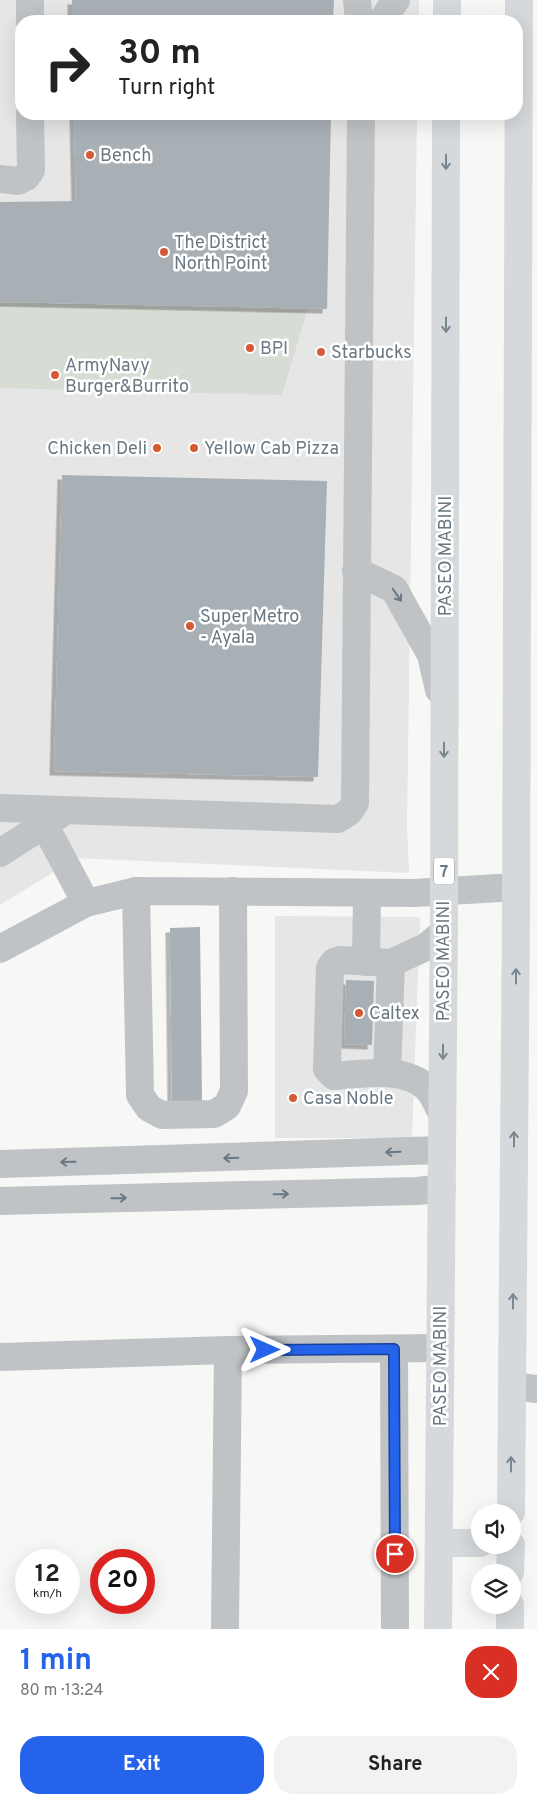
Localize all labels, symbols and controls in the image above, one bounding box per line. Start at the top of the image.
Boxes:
text: 30 m [118,32,201,76]
icon: right [35,35,100,100]
text: Turn right [118,75,215,102]
place label: Bench [100,145,151,168]
marker: Bench [84,149,96,161]
one-way arrow [441,154,451,170]
place label: The District North Point [174,232,268,276]
marker: The District North Point [158,246,170,258]
one-way arrow [441,316,451,333]
place label: BPI [260,338,288,361]
marker: BPI [244,342,256,354]
place label: Starbucks [331,342,412,365]
marker: Starbucks [315,346,327,358]
place label: ArmyNavy Burger&Burrito [65,355,189,399]
marker: ArmyNavy Burger&Burrito [49,369,61,381]
place label: Chicken Deli [47,438,147,461]
place label: Yellow Cab Pizza [204,438,339,461]
marker: Chicken Deli [151,442,163,454]
marker: Yellow Cab Pizza [188,442,200,454]
street label: PASEO MABINI [435,496,458,616]
one-way arrow [392,588,402,602]
place label: Super Metro - Ayala [200,606,299,650]
marker: Super Metro - Ayala [184,620,196,632]
one-way arrow [439,742,449,758]
road number: 7 [434,858,454,884]
street label: PASEO MABINI [433,901,456,1021]
one-way arrow [511,969,520,985]
place label: Caltex [369,1003,420,1026]
marker: Caltex [353,1007,365,1019]
one-way arrow [438,1044,448,1060]
place label: Casa Noble [303,1088,393,1111]
marker: Casa Noble [287,1092,299,1104]
one-way arrow [509,1131,519,1148]
one-way arrow [385,1147,402,1157]
one-way arrow [223,1153,239,1162]
one-way arrow [60,1157,76,1167]
one-way arrow [272,1189,289,1199]
one-way arrow [110,1194,126,1203]
one-way arrow [508,1294,518,1310]
street label: PASEO MABINI [430,1306,453,1426]
position arrow [238,1323,290,1375]
one-way arrow [506,1456,516,1472]
map controls [471,1504,521,1614]
button: sound [471,1504,521,1554]
pin [374,1533,416,1575]
icon: arrive [381,1540,409,1568]
speed limit sign: 20 [90,1549,155,1614]
text: 12 [35,1559,60,1591]
button: layers [471,1564,521,1614]
text: km/h [33,1586,62,1602]
text: 1 min [20,1643,92,1680]
button: close [465,1646,517,1698]
text: 80 m · 13:24 [20,1681,104,1701]
button: Exit [20,1736,264,1794]
button: Share [274,1736,517,1794]

